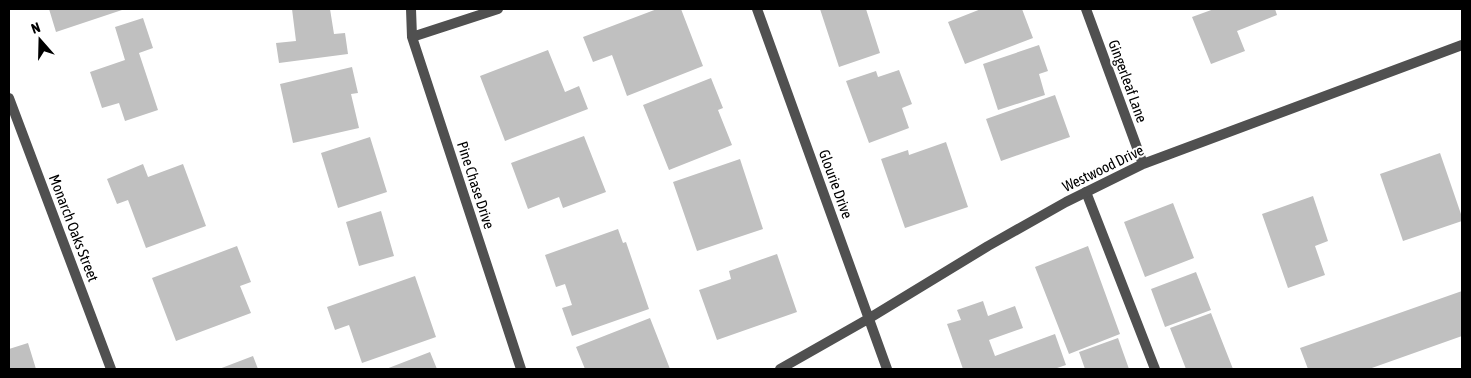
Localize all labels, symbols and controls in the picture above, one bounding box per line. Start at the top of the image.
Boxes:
north arrow [15,15,65,65]
text: N [29,19,42,37]
street label: Gingerleaf Lane [1105,37,1151,125]
street label: Pine Chase Drive [454,139,498,231]
street label: Westwood Drive [1060,141,1146,195]
street label: Glourie Drive [816,147,856,221]
street label: Monarch Oaks Street [46,172,102,284]

